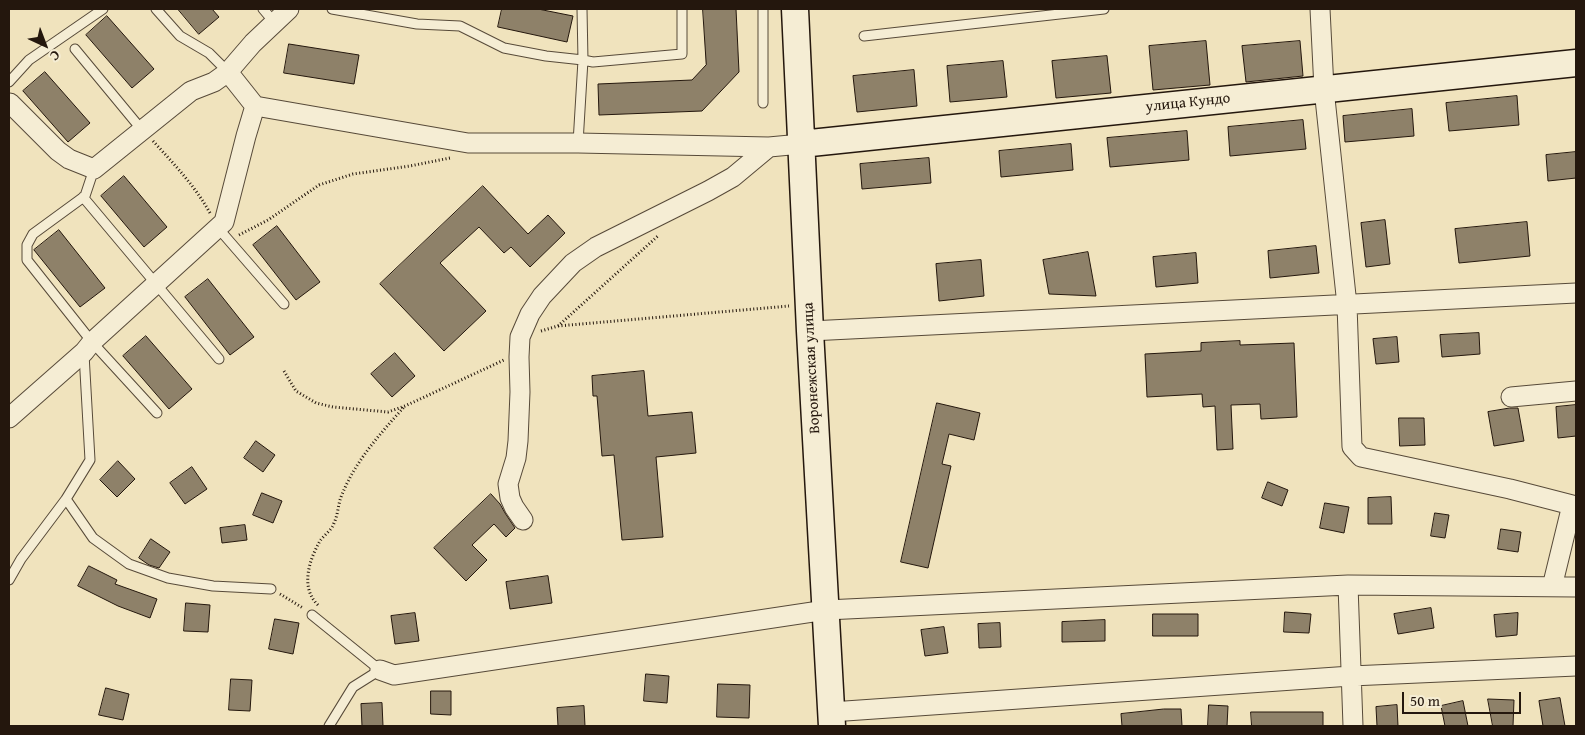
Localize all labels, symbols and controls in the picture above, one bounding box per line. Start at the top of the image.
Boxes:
north arrow [20,20,70,70]
text: С [46,46,65,66]
street label: улица Кундо [1145,90,1231,116]
street label: Воронежская улица [800,302,824,434]
scale bar [1405,682,1524,714]
text: 50 m [1410,690,1440,711]

